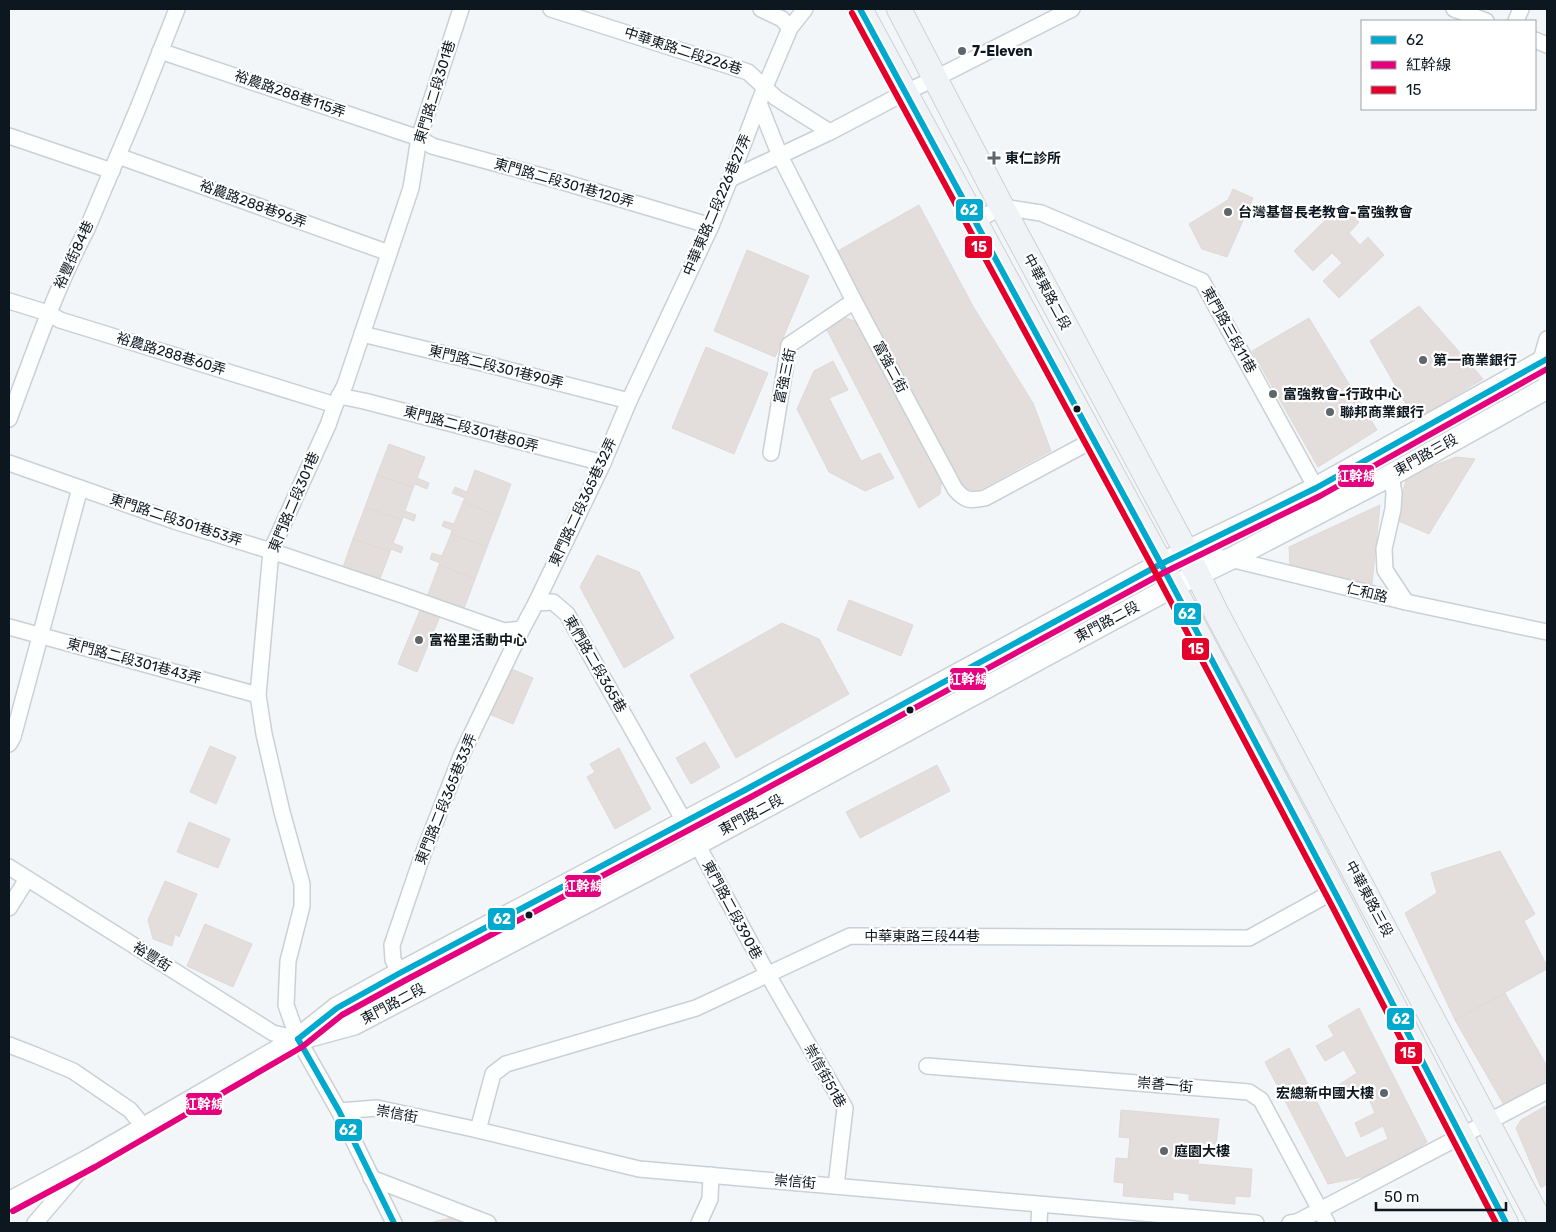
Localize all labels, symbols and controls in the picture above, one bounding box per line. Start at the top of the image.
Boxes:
legend [1361,20,1536,110]
street label: 中華東路二段226巷 [622,24,744,78]
text: 62 [1406,31,1424,49]
street label: 東門路二段301巷 [411,38,459,146]
place label: 7-Eleven [972,43,1033,60]
marker: 7-Eleven [956,45,968,57]
text: 紅幹線 [1406,56,1451,74]
street label: 裕農路288巷115弄 [232,67,348,121]
text: 15 [1406,81,1421,99]
street label: 中華東路二段226巷27弄 [679,132,755,278]
place label: 東仁診所 [1005,150,1061,167]
marker: 東仁診所 [987,151,1001,165]
street label: 東門路二段301巷120弄 [492,155,636,211]
street label: 裕農路288巷96弄 [197,177,309,231]
line badge: 62 [955,198,984,222]
text: 62 [960,202,978,219]
place label: 台灣基督長老教會-富強教會 [1238,204,1413,221]
marker: 台灣基督長老教會-富強教會 [1222,206,1234,218]
street label: 裕豐街84巷 [51,218,97,292]
line badge: 15 [964,235,993,259]
text: 15 [971,239,987,256]
street label: 中華東路二段 [1020,251,1074,333]
street label: 東門路三段11巷 [1198,284,1260,376]
street label: 裕農路288巷60弄 [114,329,228,379]
street label: 富強二街 [869,338,911,396]
street label: 東門路二段301巷90弄 [427,342,565,392]
street label: 富強三街 [771,347,799,405]
place label: 第一商業銀行 [1433,352,1517,369]
marker: 第一商業銀行 [1417,354,1429,366]
place label: 富強教會-行政中心 [1283,386,1402,403]
marker: 富強教會-行政中心 [1267,388,1279,400]
street label: 東門路二段301巷80弄 [402,403,540,455]
unlabelled marker [1072,404,1082,414]
place label: 聯邦商業銀行 [1340,404,1424,421]
marker: 聯邦商業銀行 [1324,406,1336,418]
street label: 東門路三段 [1391,431,1461,479]
street label: 東門路二段365巷32弄 [546,435,620,569]
street label: 東門路二段301巷 [265,449,323,555]
line badge: 紅幹線 [1337,464,1375,488]
text: 紅幹線 [1335,468,1377,485]
street label: 東門路二段301巷53弄 [108,491,244,549]
street label: 仁和路 [1345,580,1389,606]
street label: 東門路二段 [1072,598,1142,646]
line badge: 62 [1173,602,1202,626]
text: 62 [1178,606,1196,623]
street label: 東們路二段365巷 [560,612,630,716]
place label: 富裕里活動中心 [429,632,527,649]
marker: 富裕里活動中心 [413,634,425,646]
street label: 東門路二段301巷43弄 [65,635,203,687]
line badge: 15 [1181,637,1210,661]
text: 15 [1188,641,1204,658]
line badge: 紅幹線 [949,667,987,691]
text: 紅幹線 [947,671,989,688]
unlabelled marker [905,705,915,715]
street label: 東門路二段365巷33弄 [412,731,480,867]
street label: 東門路二段 [716,791,786,839]
street label: 東門路二段390巷 [699,858,765,962]
street label: 中華東路三段 [1342,858,1396,940]
line badge: 紅幹線 [564,874,602,898]
text: 紅幹線 [562,878,604,895]
line badge: 62 [487,907,516,931]
unlabelled marker [524,910,534,920]
text: 62 [493,911,511,928]
street label: 中華東路三段44巷 [864,928,980,945]
street label: 裕豐街 [130,939,174,975]
street label: 東門路二段 [358,980,428,1028]
line badge: 62 [1386,1007,1415,1031]
text: 62 [1392,1011,1410,1028]
street label: 崇信街51巷 [801,1041,849,1111]
line badge: 15 [1394,1041,1423,1065]
text: 15 [1400,1045,1416,1062]
street label: 崇善一街 [1136,1074,1194,1096]
place label: 宏總新中國大樓 [1276,1085,1374,1102]
marker: 宏總新中國大樓 [1378,1087,1390,1099]
line badge: 紅幹線 [185,1092,223,1116]
text: 紅幹線 [183,1096,225,1113]
street label: 崇信街 [375,1102,419,1126]
line badge: 62 [334,1118,363,1142]
text: 62 [339,1122,357,1139]
place label: 庭園大樓 [1174,1143,1230,1160]
marker: 庭園大樓 [1158,1145,1170,1157]
street label: 崇信街 [773,1172,817,1192]
scale bar [1376,1180,1506,1212]
text: 50 m [1384,1188,1419,1206]

